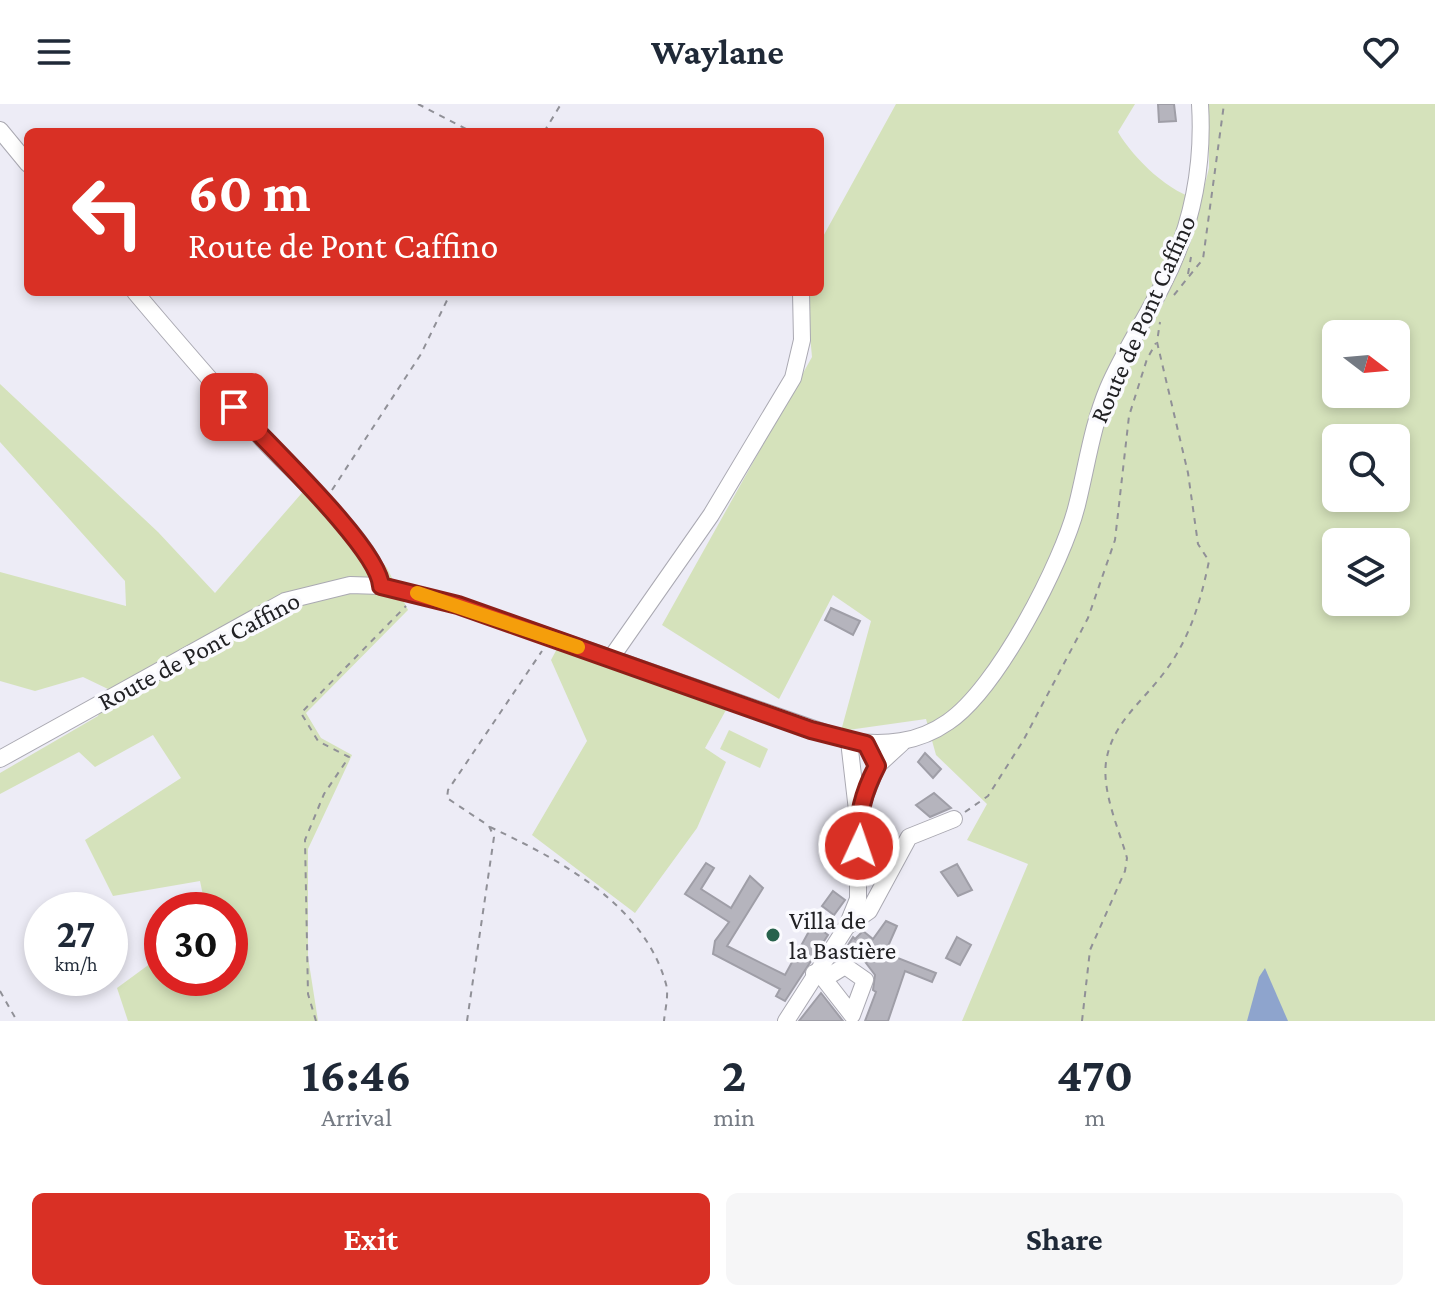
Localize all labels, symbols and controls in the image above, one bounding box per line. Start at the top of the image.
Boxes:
icon: menu [32,30,76,74]
icon: heart [1359,30,1403,74]
text: Waylane [651,32,784,72]
icon: left [56,160,160,264]
text: 60 m [188,161,311,223]
street label: Route de Pont Caffino [1084,211,1202,427]
text: Route de Pont Caffino [188,226,498,266]
north arrow [1322,320,1410,408]
map controls [1322,320,1410,616]
pin [200,373,268,441]
icon: arrive [212,385,256,429]
button: search [1322,424,1410,512]
button: layers [1322,528,1410,616]
street label: Route de Pont Caffino [93,586,305,716]
position arrow [817,804,901,888]
speed limit sign: 30 [144,892,248,996]
place label: Villa de la Bastière [789,906,896,965]
text: 27 [57,911,95,956]
marker: Villa de la Bastière [764,926,782,944]
text: km/h [54,953,98,975]
text: 16:46 [302,1048,411,1101]
text: 2 [722,1048,746,1101]
text: 470 [1057,1048,1133,1101]
text: Arrival [321,1103,392,1132]
text: min [713,1103,755,1132]
text: m [1085,1103,1105,1132]
button: Exit [32,1193,710,1285]
button: Share [726,1193,1403,1285]

